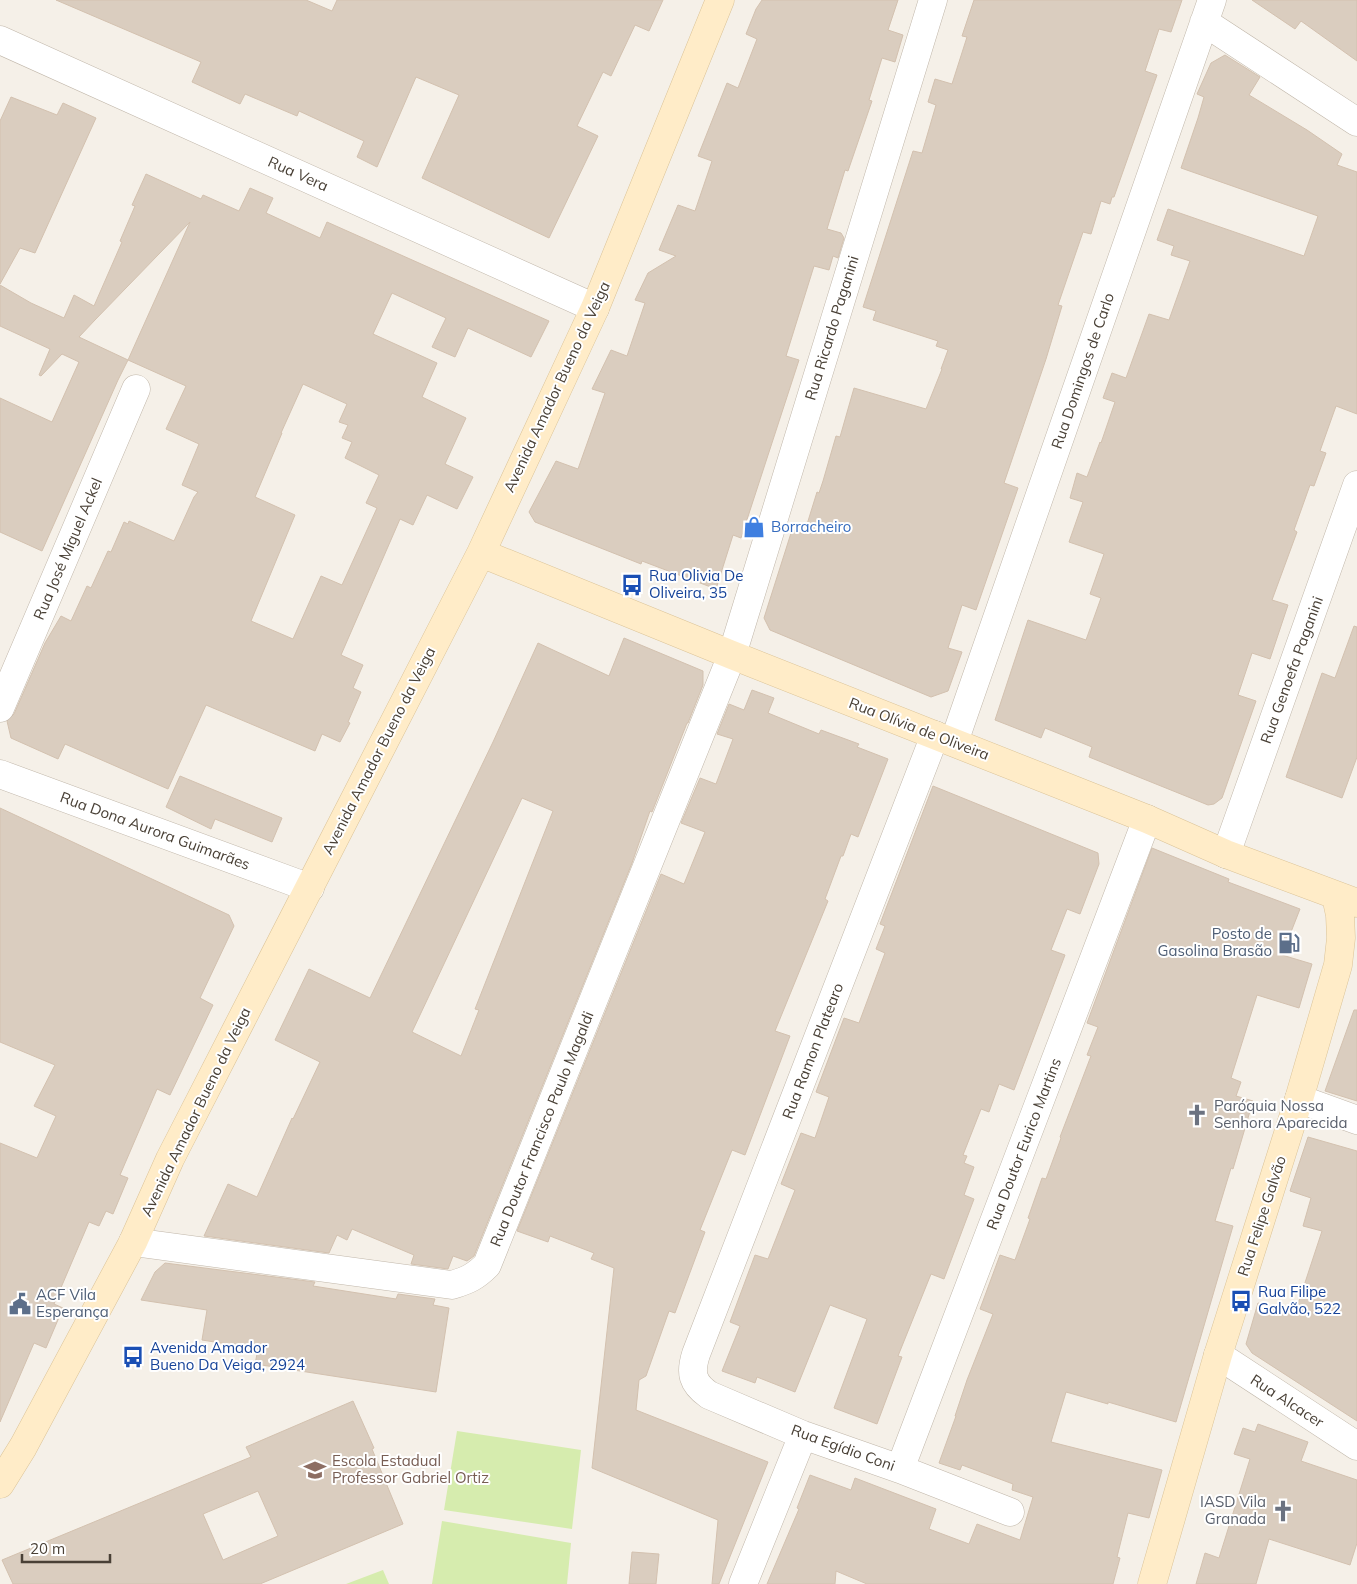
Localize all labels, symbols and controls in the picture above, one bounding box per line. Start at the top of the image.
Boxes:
street label: Rua Vera [265,152,331,195]
street label: Rua Ricardo Paganini [800,253,863,402]
street label: Avenida Amador Bueno da Veiga [499,278,614,495]
street label: Rua Domingos de Carlo [1047,290,1118,451]
street label: Rua José Miguel Ackel [29,475,106,623]
shop icon: Borracheiro [741,514,767,540]
place label: Borracheiro [771,517,851,536]
place label: Rua Olivia De Oliveira, 35 [649,566,744,602]
bus stop icon: Rua Olivia De Oliveira, 35 [619,572,645,598]
street label: Rua Genoefa Paganini [1256,593,1327,746]
street label: Avenida Amador Bueno da Veiga [318,644,439,858]
street label: Rua Olívia de Oliveira [846,693,992,764]
street label: Rua Dona Aurora Guimarães [58,787,253,874]
place label: Posto de Gasolina Brasão [1158,924,1272,960]
fuel station icon: Posto de Gasolina Brasão [1276,930,1302,956]
street label: Rua Ramon Platearo [778,980,847,1122]
street label: Avenida Amador Bueno da Veiga [136,1004,255,1220]
street label: Rua Doutor Francisco Paulo Magaldi [485,1008,598,1249]
street label: Rua Doutor Eurico Martins [982,1055,1065,1232]
place label: Paróquia Nossa Senhora Aparecida [1214,1096,1347,1132]
church icon: Paróquia Nossa Senhora Aparecida [1184,1102,1210,1128]
street label: Rua Felipe Galvão [1233,1153,1290,1278]
place label: Rua Filipe Galvão, 522 [1258,1282,1341,1318]
place label: ACF Vila Esperança [36,1285,109,1321]
bus stop icon: Rua Filipe Galvão, 522 [1228,1288,1254,1314]
public building icon: ACF Vila Esperança [7,1291,33,1317]
place label: Avenida Amador Bueno Da Veiga, 2924 [150,1338,305,1374]
bus stop icon: Avenida Amador Bueno Da Veiga, 2924 [120,1344,146,1370]
street label: Rua Alcacer [1247,1370,1328,1432]
street label: Rua Egídio Coni [789,1420,898,1475]
place label: Escola Estadual Professor Gabriel Ortiz [332,1451,489,1487]
school or university icon: Escola Estadual Professor Gabriel Ortiz [302,1457,328,1483]
place label: IASD Vila Granada [1200,1492,1266,1528]
church icon: IASD Vila Granada [1270,1498,1296,1524]
scale bar [22,1532,110,1564]
text: 20 m [30,1539,65,1558]

